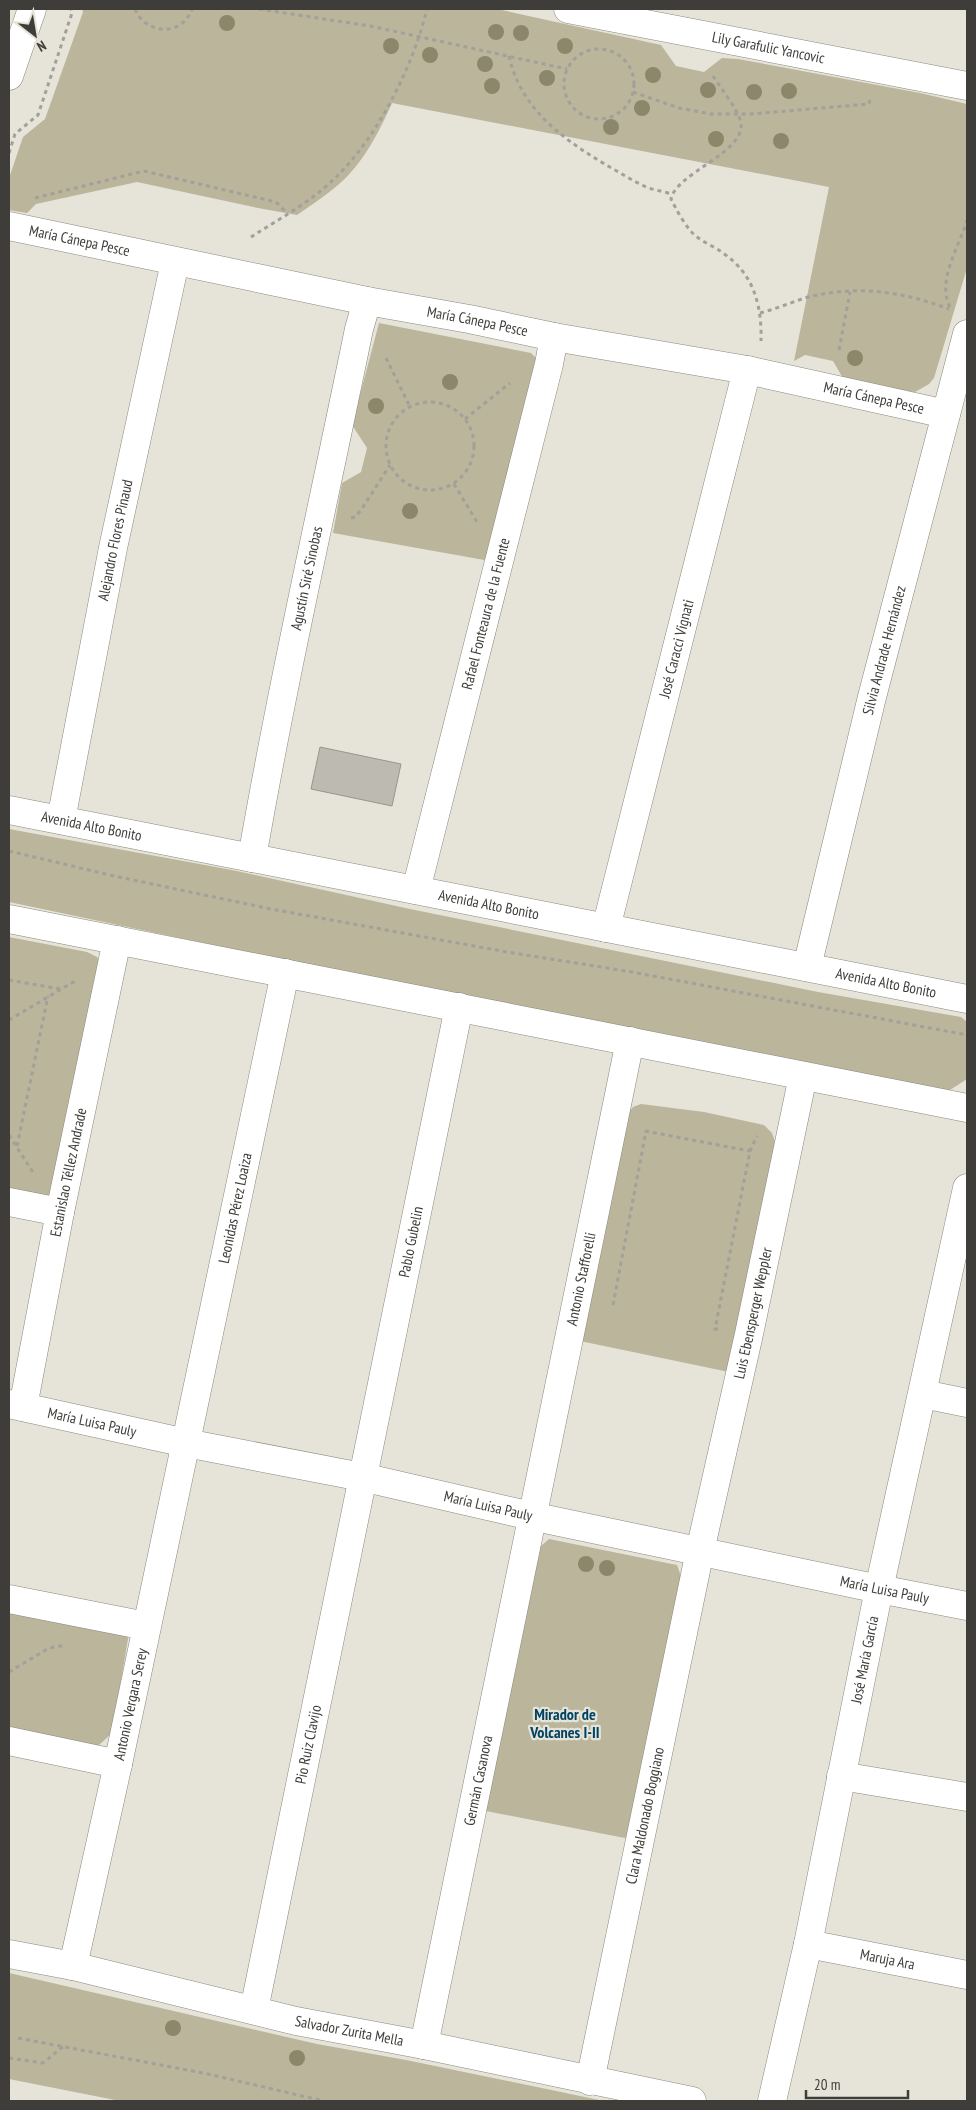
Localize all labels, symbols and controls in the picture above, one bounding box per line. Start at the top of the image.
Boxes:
north arrow [10,10,60,60]
street label: Lily Garafulic Yancovic [710,27,827,67]
text: N [34,36,50,56]
street label: María Cánepa Pesce [27,220,132,260]
street label: María Cánepa Pesce [425,302,530,340]
street label: María Cánepa Pesce [822,377,926,418]
street label: Alejandro Flores Pinaud [93,478,137,602]
street label: Agustín Siré Sinobas [286,524,326,632]
street label: Rafael Fonteaura de la Fuente [457,536,514,691]
street label: Silvia Andrade Hernández [858,583,910,717]
street label: José Caracci Vignati [654,598,698,701]
street label: Avenida Alto Bonito [40,807,143,845]
street label: Avenida Alto Bonito [437,885,541,923]
street label: Avenida Alto Bonito [834,963,938,1002]
street label: Estanislao Téllez Andrade [46,1106,91,1238]
street label: Leonidas Pérez Loaiza [214,1151,256,1265]
street label: Pablo Gubelin [394,1205,427,1279]
street label: Antonio Stafforelli [562,1230,600,1327]
street label: Luis Ebensperger Weppler [729,1245,776,1381]
street label: María Luisa Pauly [46,1403,139,1441]
street label: María Luisa Pauly [442,1486,535,1525]
street label: María Luisa Pauly [838,1571,931,1608]
street label: José María García [846,1614,882,1706]
street label: Antonio Vergara Serey [109,1646,151,1762]
street label: Pio Ruiz Clavijo [290,1703,325,1786]
district label: Mirador de Volcanes I-II [529,1704,600,1742]
street label: Germán Casanova [459,1734,496,1827]
street label: Clara Maldonado Boggiano [621,1745,668,1886]
street label: Maruja Ara [859,1944,917,1974]
street label: Salvador Zurita Mella [293,2011,405,2050]
scale bar [806,2068,908,2100]
text: 20 m [814,2075,840,2094]

